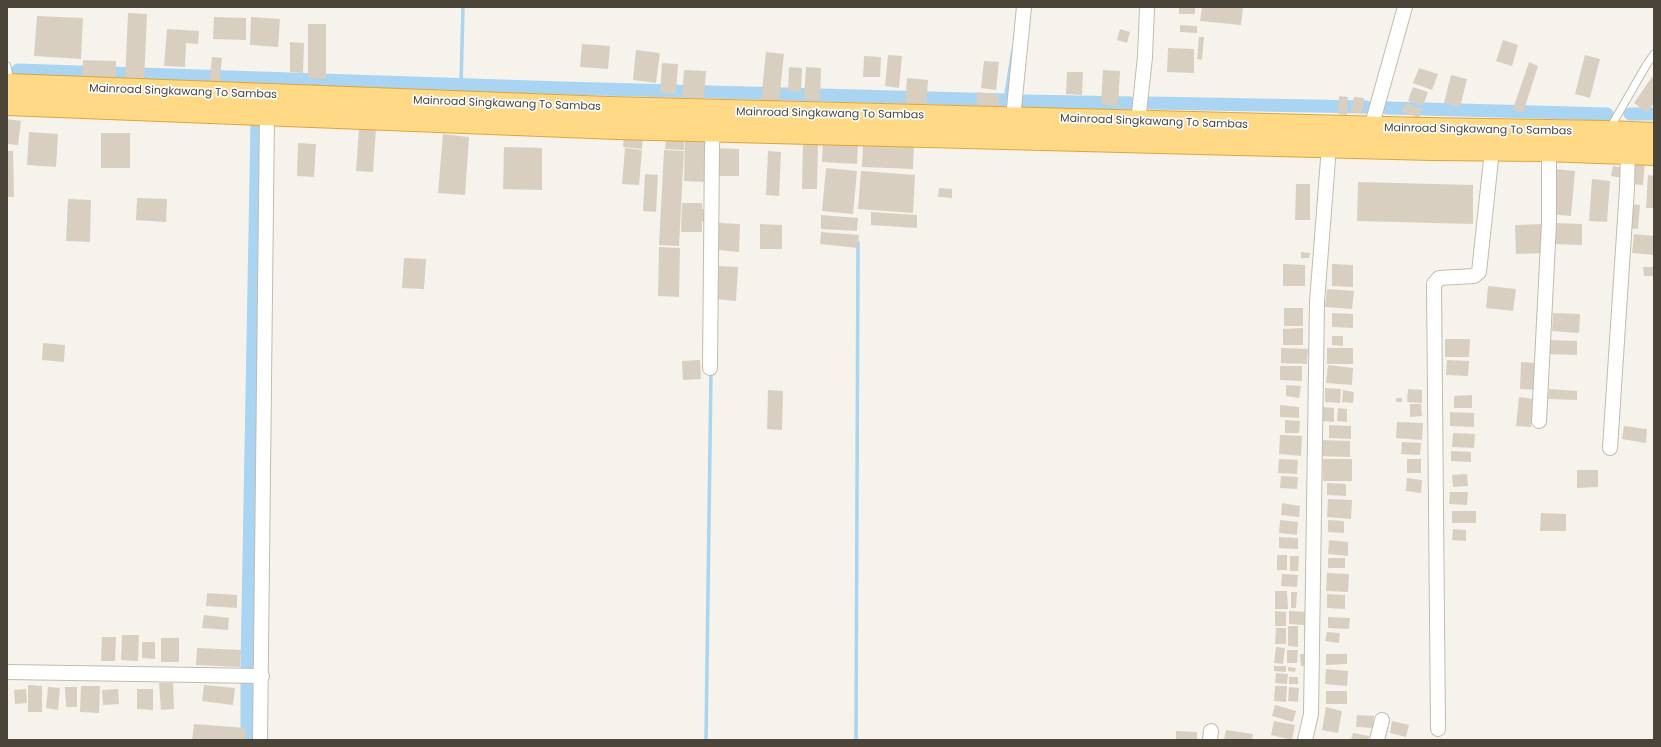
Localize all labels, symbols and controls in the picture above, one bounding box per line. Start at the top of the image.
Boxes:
street label: Mainroad Singkawang To Sambas [89,82,277,102]
street label: Mainroad Singkawang To Sambas [413,94,601,114]
street label: Mainroad Singkawang To Sambas [736,106,924,122]
street label: Mainroad Singkawang To Sambas [1060,112,1248,132]
street label: Mainroad Singkawang To Sambas [1384,122,1572,138]

